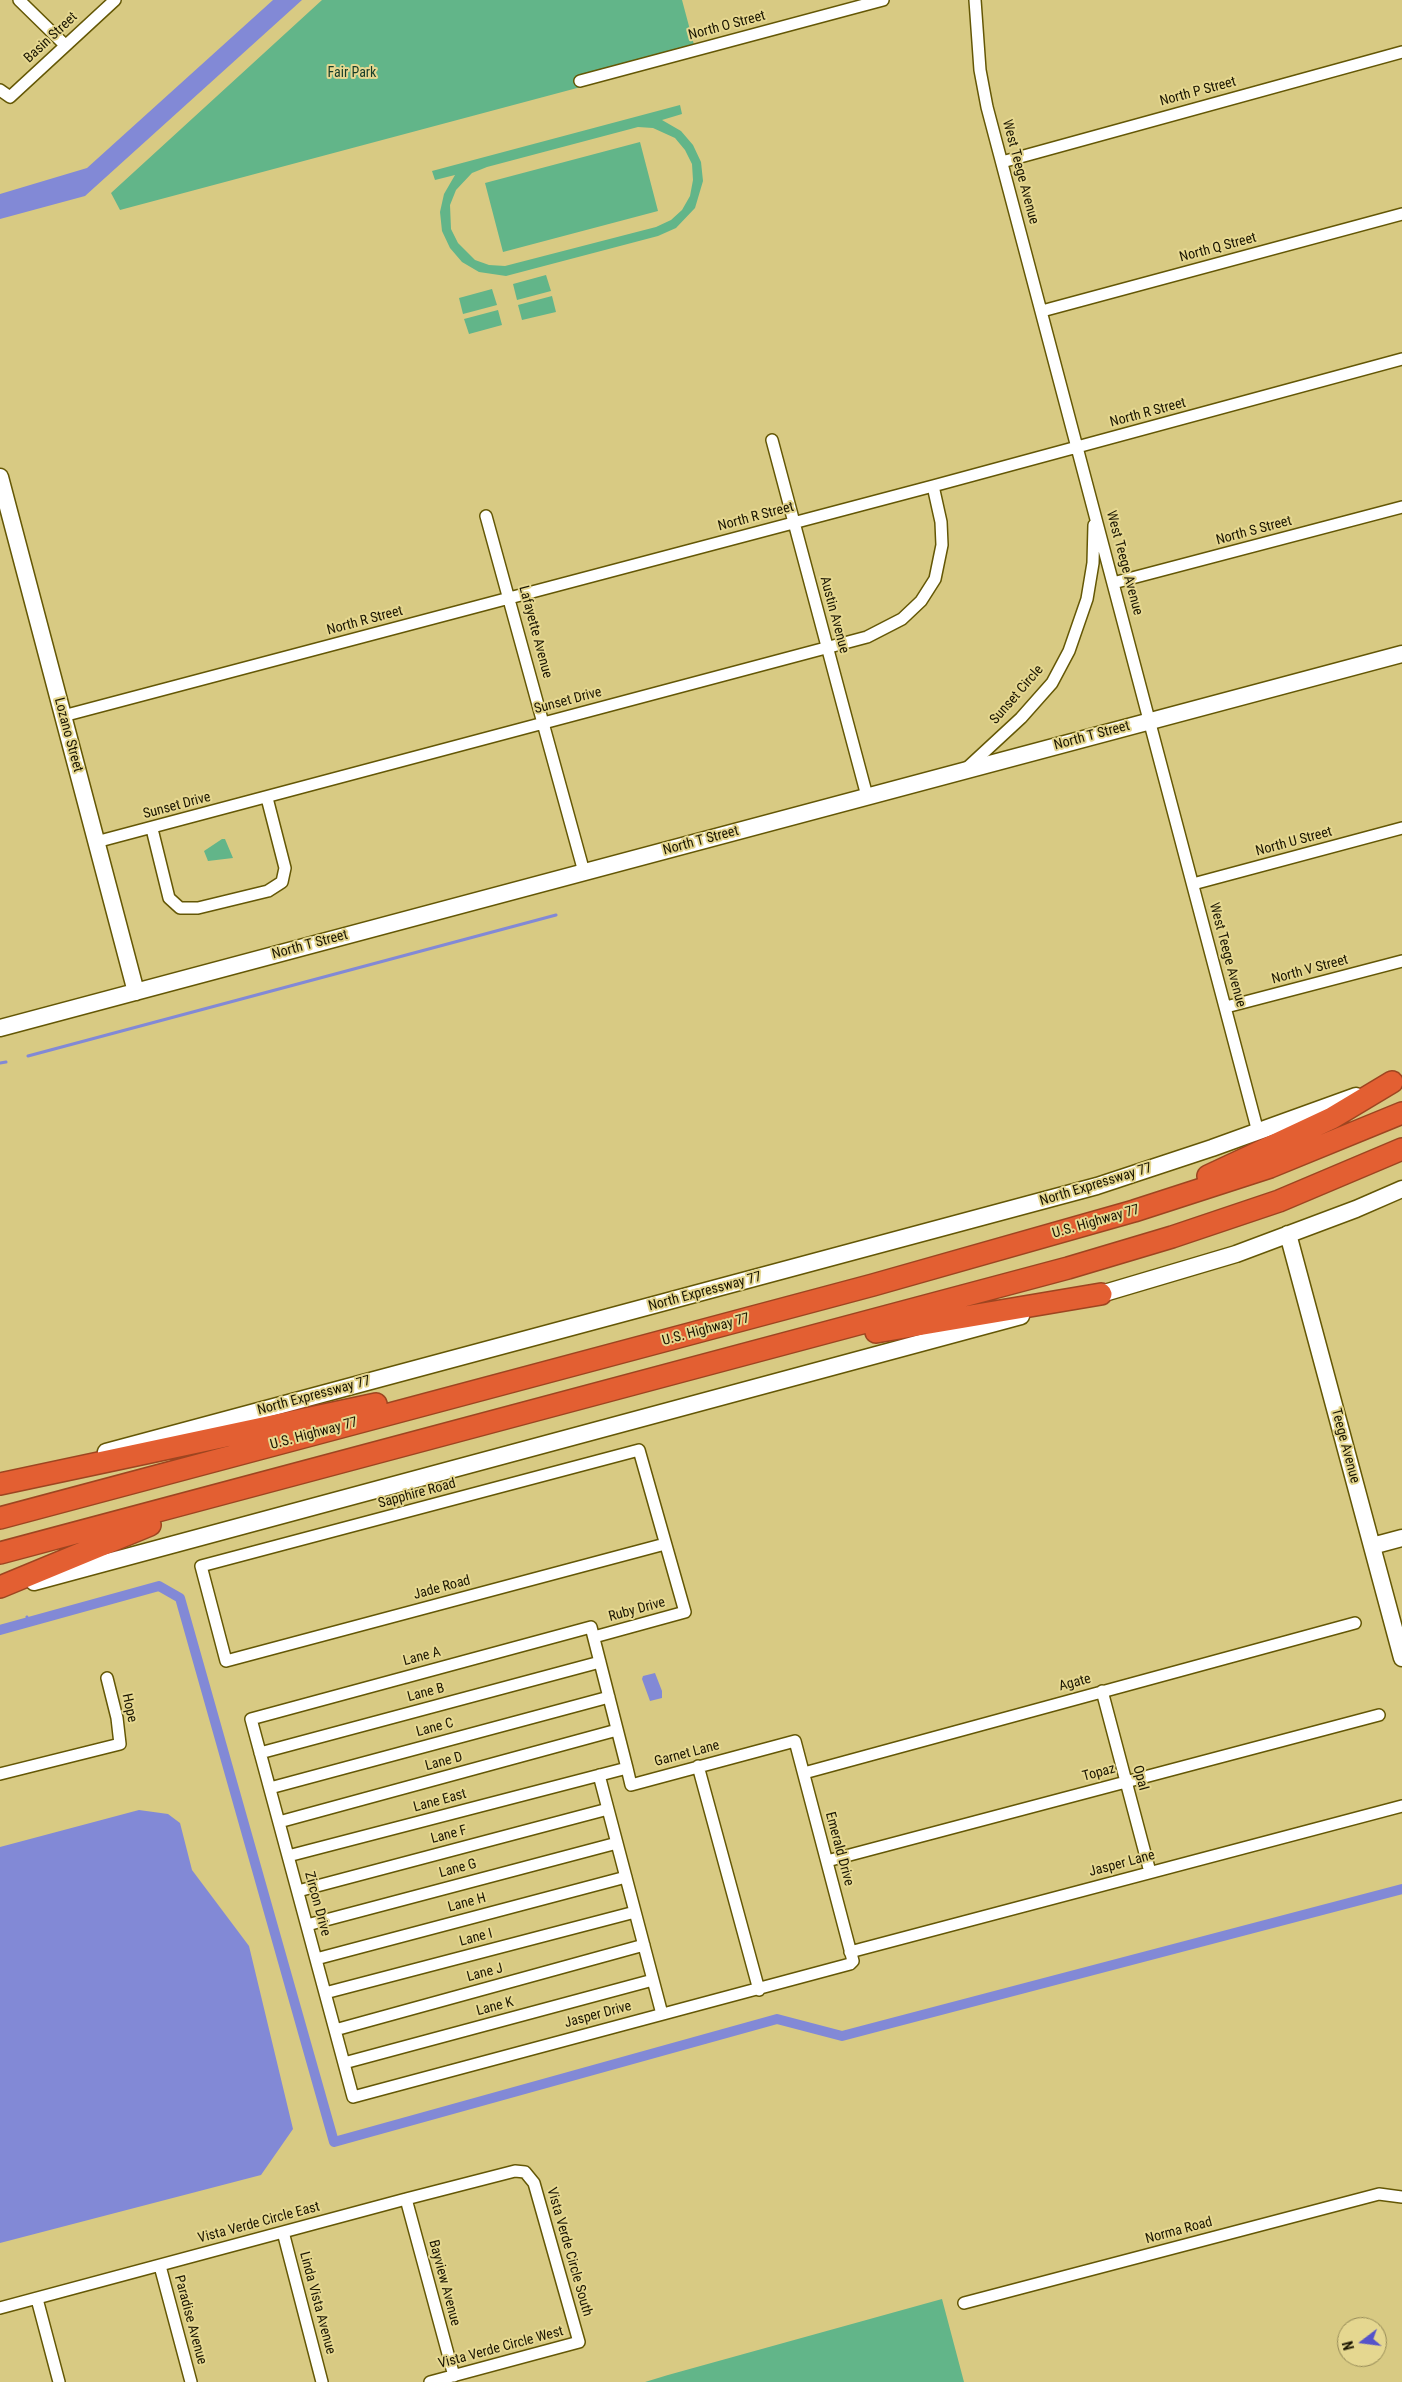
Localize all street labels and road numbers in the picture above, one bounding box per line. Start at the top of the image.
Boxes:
street label: North O Street [687,8,767,44]
street label: Basin Street [21,9,81,67]
street label: North P Street [1158,74,1238,110]
street label: West Teege Avenue [998,118,1042,226]
street label: North Q Street [1178,230,1258,266]
street label: North R Street [1108,395,1188,431]
street label: North R Street [716,499,796,535]
street label: West Teege Avenue [1102,509,1146,617]
street label: North S Street [1214,513,1294,549]
street label: Austin Avenue [816,575,852,655]
street label: Lafayette Avenue [515,584,555,680]
street label: North R Street [325,603,405,639]
street label: Sunset Circle [987,662,1047,728]
street label: Sunset Drive [532,684,604,718]
street label: Lozano Street [50,696,86,774]
street label: North T Street [1052,718,1132,754]
street label: Sunset Drive [141,789,213,823]
street label: North T Street [661,823,741,859]
street label: North U Street [1254,824,1334,860]
street label: West Teege Avenue [1205,901,1249,1009]
street label: North T Street [270,927,350,963]
street label: North V Street [1270,952,1350,988]
street label: North Expressway 77 [1038,1160,1154,1210]
street label: U.S. Highway 77 [1051,1202,1141,1242]
street label: North Expressway 77 [647,1269,763,1315]
street label: U.S. Highway 77 [660,1310,752,1350]
street label: North Expressway 77 [256,1373,372,1419]
street label: Teege Avenue [1327,1407,1363,1485]
street label: U.S. Highway 77 [268,1414,360,1454]
street label: Sapphire Road [376,1476,458,1512]
street label: Jade Road [412,1572,472,1604]
street label: Ruby Drive [607,1594,667,1626]
street label: Lane A [401,1644,443,1670]
street label: Agate [1057,1671,1093,1695]
street label: Lane B [406,1680,446,1706]
street label: Hope [118,1692,140,1724]
street label: Lane C [415,1715,455,1741]
street label: Garnet Lane [653,1737,721,1771]
street label: Lane D [424,1749,464,1775]
street label: Topaz [1081,1761,1117,1785]
street label: Opal [1129,1764,1151,1792]
street label: Lane East [412,1786,468,1816]
street label: Emerald Drive [821,1810,857,1888]
street label: Lane F [429,1822,469,1848]
street label: Jasper Lane [1087,1847,1157,1881]
street label: Lane G [437,1856,479,1882]
street label: Zircon Drive [300,1870,334,1938]
street label: Lane H [446,1890,488,1916]
street label: Lane I [458,1926,494,1950]
street label: Lane J [465,1960,505,1986]
street label: Lane K [475,1994,515,2020]
street label: Jasper Drive [563,1998,633,2032]
street label: Vista Verde Circle South [543,2186,595,2318]
street label: Vista Verde Circle East [196,2199,322,2247]
street label: Norma Road [1144,2214,1214,2248]
street label: Bayview Avenue [424,2238,464,2328]
street label: Linda Vista Avenue [295,2250,339,2356]
street label: Paradise Avenue [170,2274,210,2366]
street label: Vista Verde Circle West [437,2323,565,2373]

